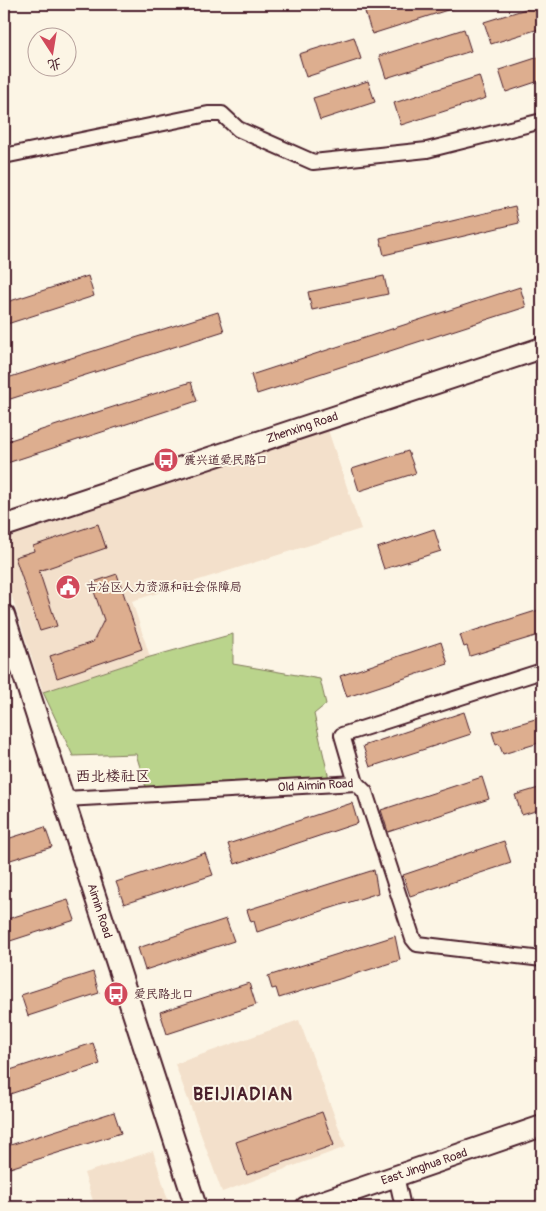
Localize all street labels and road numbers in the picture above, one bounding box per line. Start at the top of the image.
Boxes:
street label: Zhenxing Road [264,408,340,446]
street label: Old Aimin Road [277,776,354,795]
street label: Aimin Road [84,882,116,940]
street label: East Jinghua Road [379,1145,469,1188]

